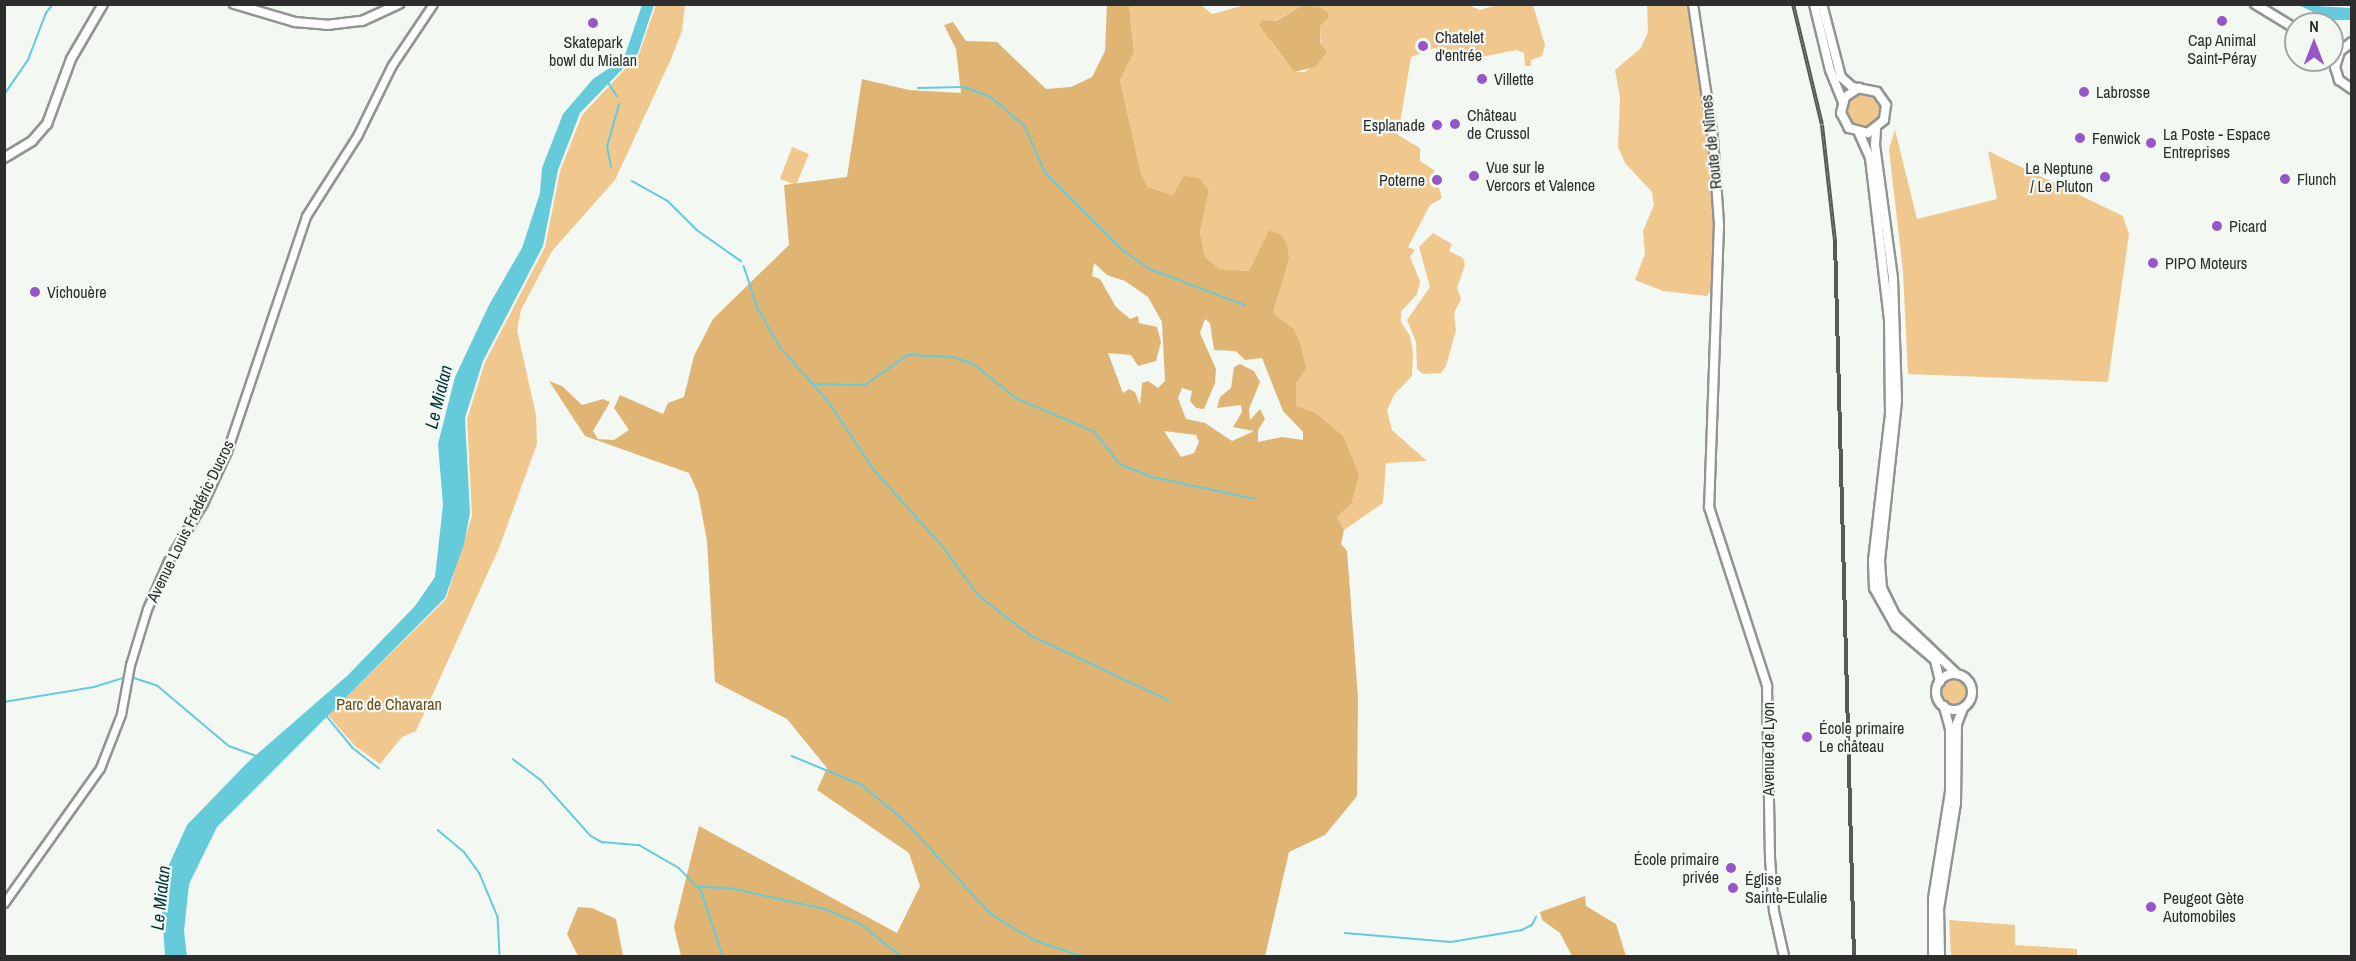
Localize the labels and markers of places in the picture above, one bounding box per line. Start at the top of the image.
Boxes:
marker: Cap Animal Saint-Péray [2215,14,2229,28]
marker: Skatepark bowl du Mialan [586,16,600,30]
place label: Chatelet d'entrée [1435,27,1484,65]
place label: Cap Animal Saint-Péray [2187,30,2257,68]
place label: Skatepark bowl du Mialan [549,32,637,70]
marker: Chatelet d'entrée [1416,39,1430,53]
place label: Villette [1494,69,1534,89]
marker: Villette [1475,72,1489,86]
place label: Labrosse [2096,82,2150,102]
marker: Labrosse [2077,85,2091,99]
place label: Château de Crussol [1467,105,1530,143]
place label: Esplanade [1363,115,1425,135]
marker: Château de Crussol [1448,117,1462,131]
marker: Esplanade [1430,118,1444,132]
place label: La Poste - Espace Entreprises [2163,124,2270,162]
place label: Fenwick [2092,128,2140,148]
marker: Fenwick [2073,131,2087,145]
marker: La Poste - Espace Entreprises [2144,136,2158,150]
place label: Vue sur le Vercors et Valence [1486,157,1595,195]
place label: Le Neptune / Le Pluton [2025,158,2093,196]
marker: Vue sur le Vercors et Valence [1467,169,1481,183]
place label: Flunch [2297,169,2336,189]
place label: Poterne [1379,170,1425,190]
marker: Le Neptune / Le Pluton [2098,170,2112,184]
marker: Flunch [2278,172,2292,186]
marker: Poterne [1430,173,1444,187]
place label: Picard [2229,216,2267,236]
marker: Picard [2210,219,2224,233]
place label: PIPO Moteurs [2165,253,2247,273]
marker: PIPO Moteurs [2146,256,2160,270]
place label: Vichouère [47,282,107,302]
marker: Vichouère [28,285,42,299]
place label: École primaire Le château [1819,718,1904,756]
marker: École primaire Le château [1800,730,1814,744]
place label: École primaire privée [1634,849,1719,887]
marker: École primaire privée [1724,861,1738,875]
place label: Église Sainte-Eulalie [1745,869,1827,907]
marker: Église Sainte-Eulalie [1726,881,1740,895]
place label: Peugeot Gète Automobiles [2163,888,2244,926]
marker: Peugeot Gète Automobiles [2144,900,2158,914]

